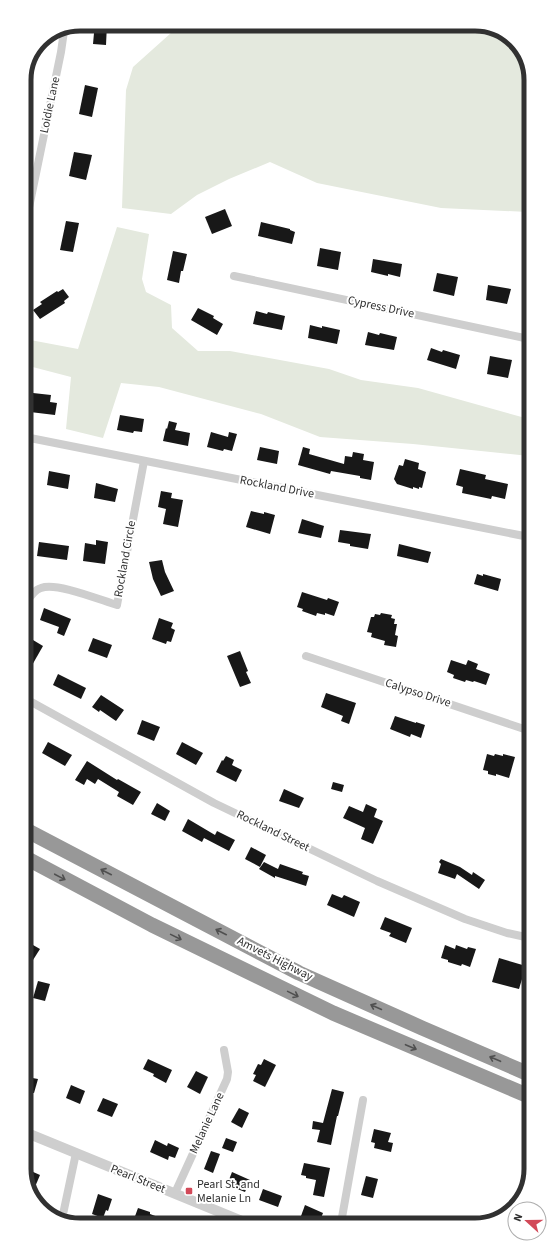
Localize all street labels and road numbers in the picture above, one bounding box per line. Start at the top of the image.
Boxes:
street label: Loidie Lane [36,75,64,135]
street label: Cypress Drive [346,292,416,322]
street label: Rockland Drive [238,471,316,503]
street label: Rockland Circle [110,519,140,599]
street label: Calypso Drive [383,674,453,712]
street label: Rockland Street [234,806,312,856]
street label: Amvets Highway [234,933,316,986]
street label: Melanie Lane [185,1089,229,1157]
street label: Pearl Street [108,1160,168,1198]

